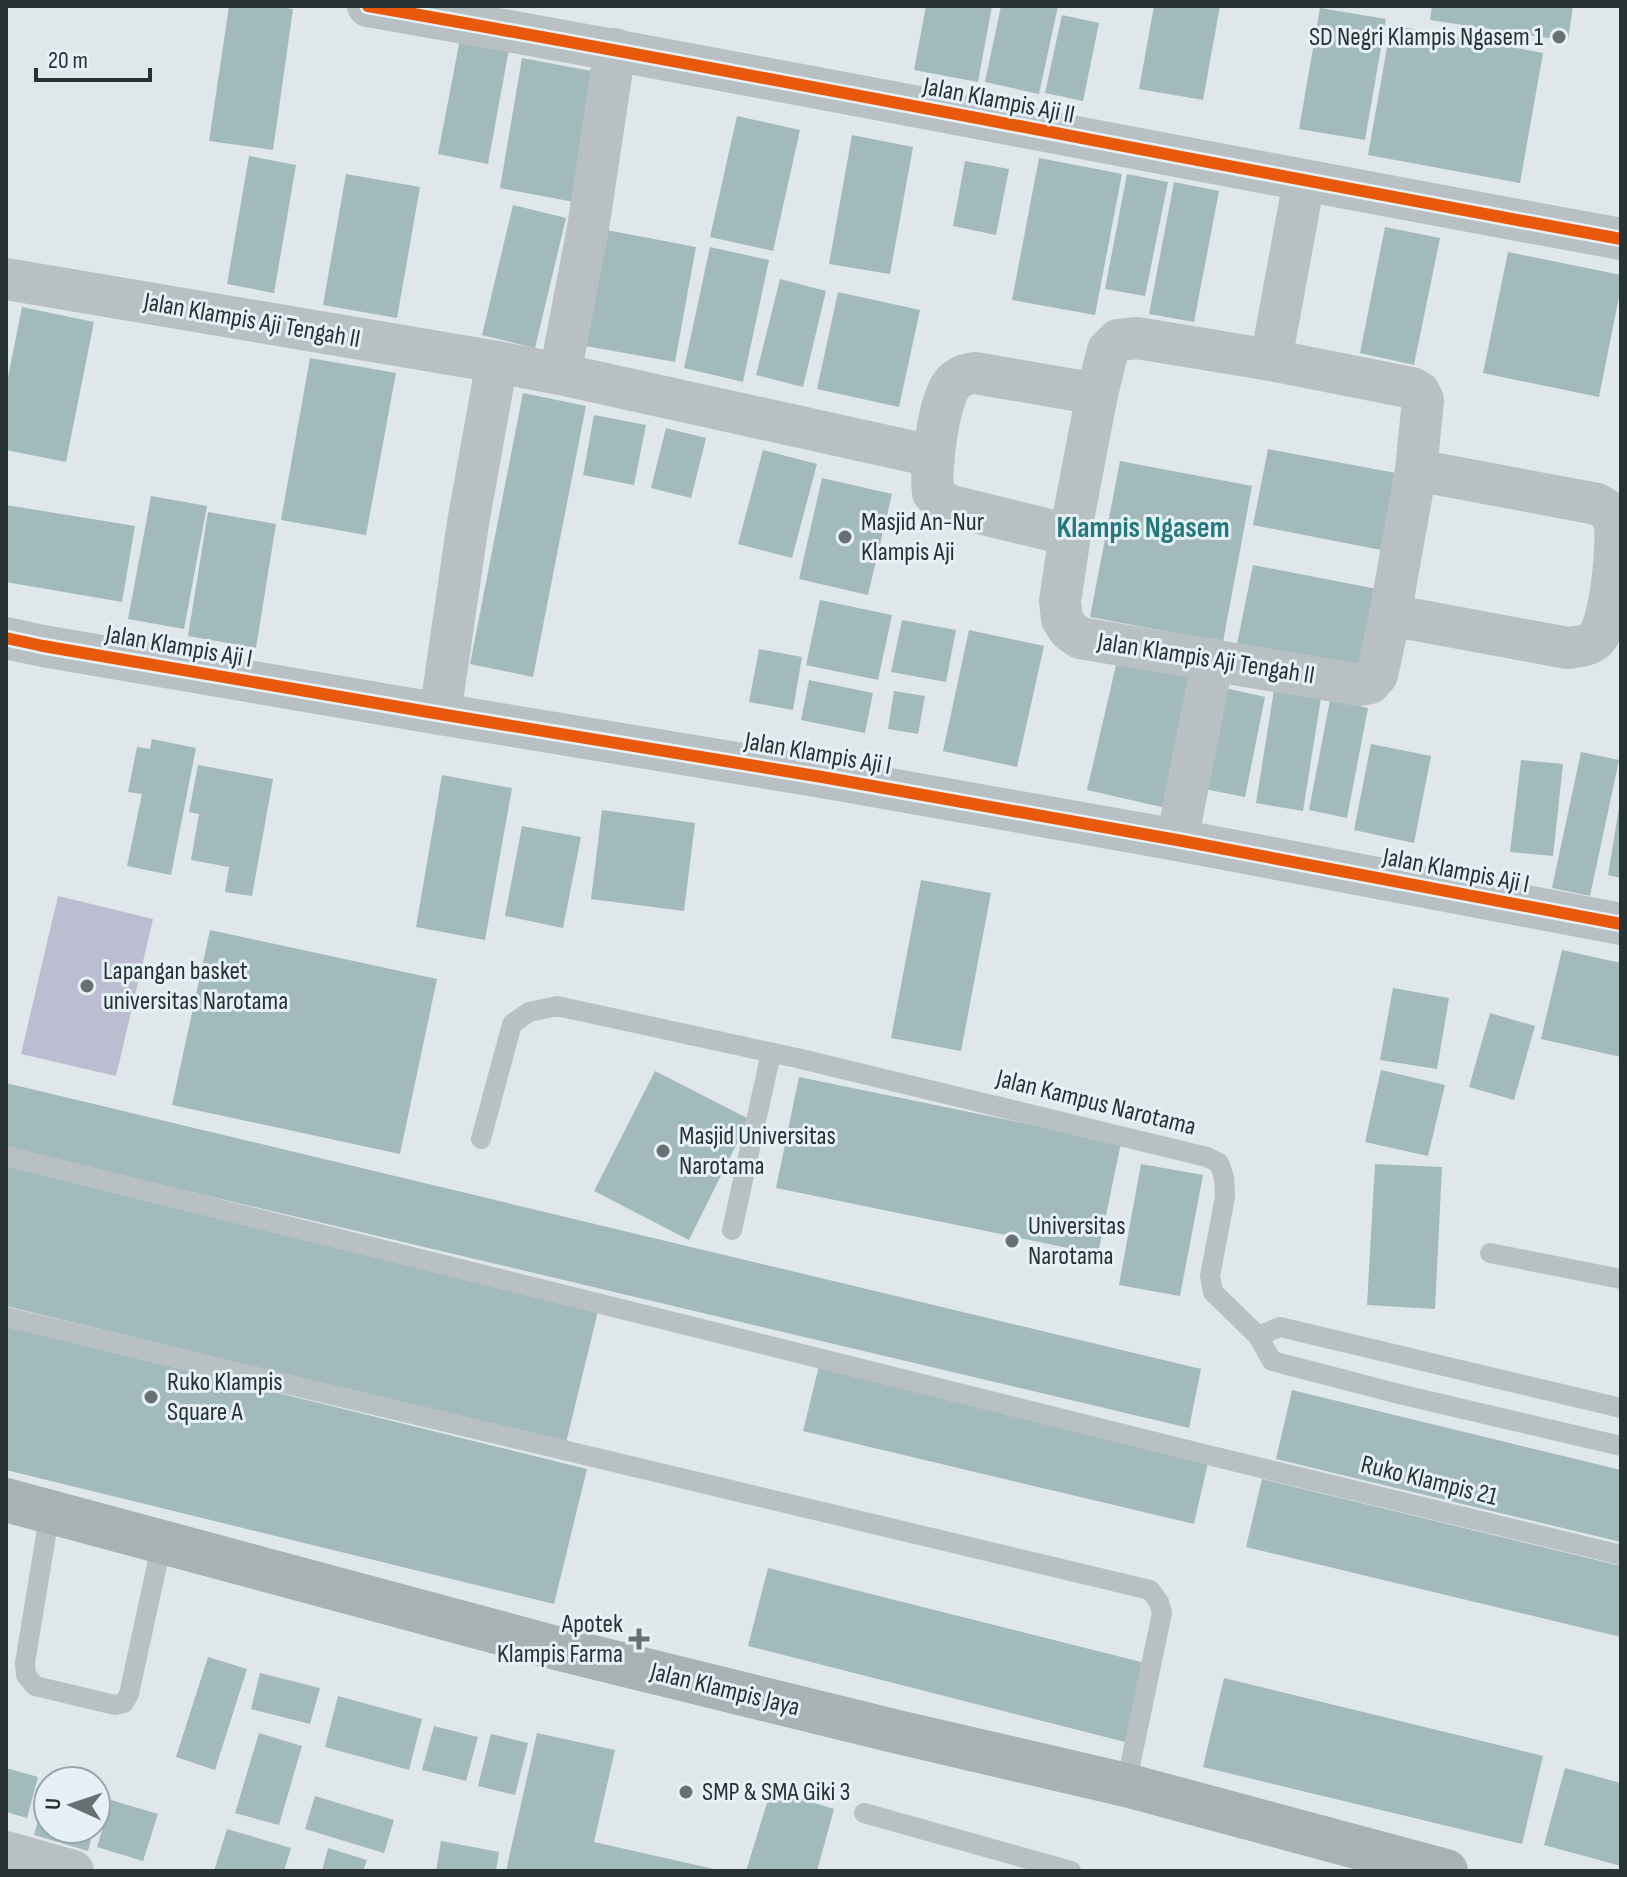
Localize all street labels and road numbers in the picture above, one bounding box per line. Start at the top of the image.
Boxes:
street label: Jalan Klampis Aji II [920,71,1077,131]
street label: Jalan Klampis Aji Tengah II [140,287,363,355]
street label: Jalan Klampis Aji I [102,619,255,675]
street label: Jalan Klampis Aji Tengah II [1094,626,1317,691]
street label: Jalan Klampis Aji I [741,726,894,782]
street label: Jalan Klampis Aji I [1379,841,1532,900]
street label: Jalan Kampus Narotama [992,1063,1199,1143]
street label: Ruko Klampis 21 [1357,1449,1501,1513]
street label: Jalan Klampis Jaya [646,1656,803,1724]

